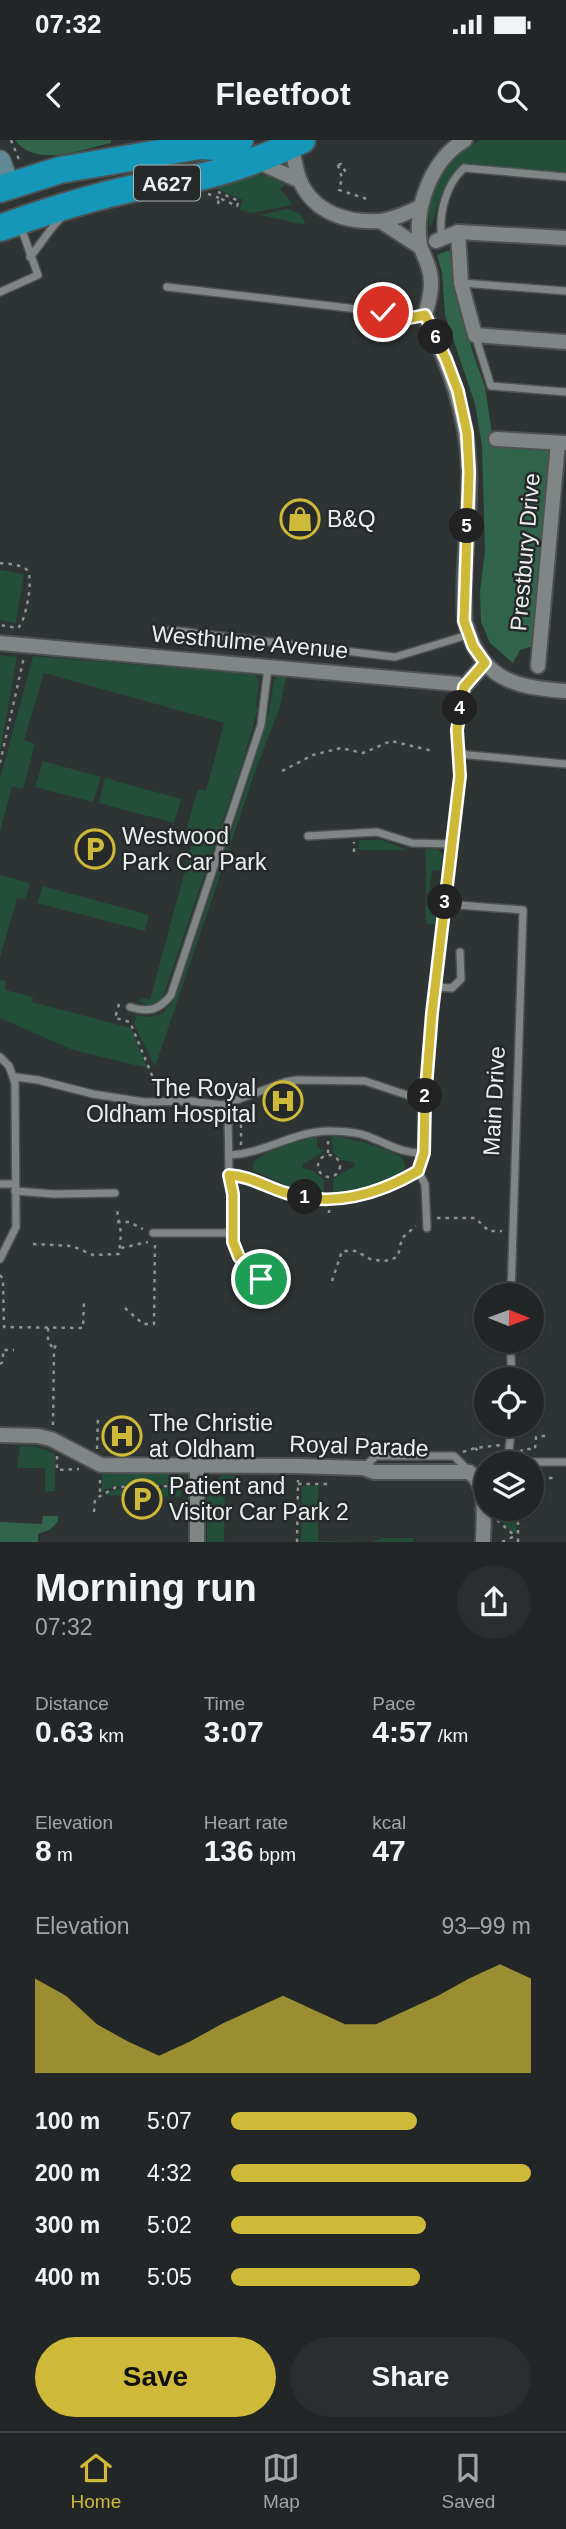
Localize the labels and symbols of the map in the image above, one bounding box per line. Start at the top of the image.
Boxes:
road number: A627 [134,166,200,200]
pin [353,282,413,342]
pin: 6 [418,320,453,354]
street label: Prestbury Drive [505,472,545,632]
shop icon: B&Q [279,498,321,540]
place label: B&Q [327,506,376,532]
pin: 5 [449,508,484,544]
street label: Westhulme Avenue [151,620,349,664]
pin: 4 [442,690,477,726]
place label: Westwood Park Car Park [122,823,267,875]
parking icon: Westwood Park Car Park [74,828,116,870]
pin: 3 [428,884,462,920]
street label: Main Drive [478,1045,510,1157]
place label: The Royal Oldham Hospital [86,1075,256,1127]
pin: 2 [408,1079,442,1114]
hospital icon: The Royal Oldham Hospital [262,1080,304,1122]
pin: 1 [288,1180,322,1214]
pin [231,1249,291,1309]
north arrow [474,1283,544,1353]
place label: The Christie at Oldham [149,1410,273,1462]
hospital icon: The Christie at Oldham [101,1415,143,1457]
street label: Royal Parade [289,1431,429,1461]
place label: Patient and Visitor Car Park 2 [169,1473,349,1525]
parking icon: Patient and Visitor Car Park 2 [121,1478,163,1520]

